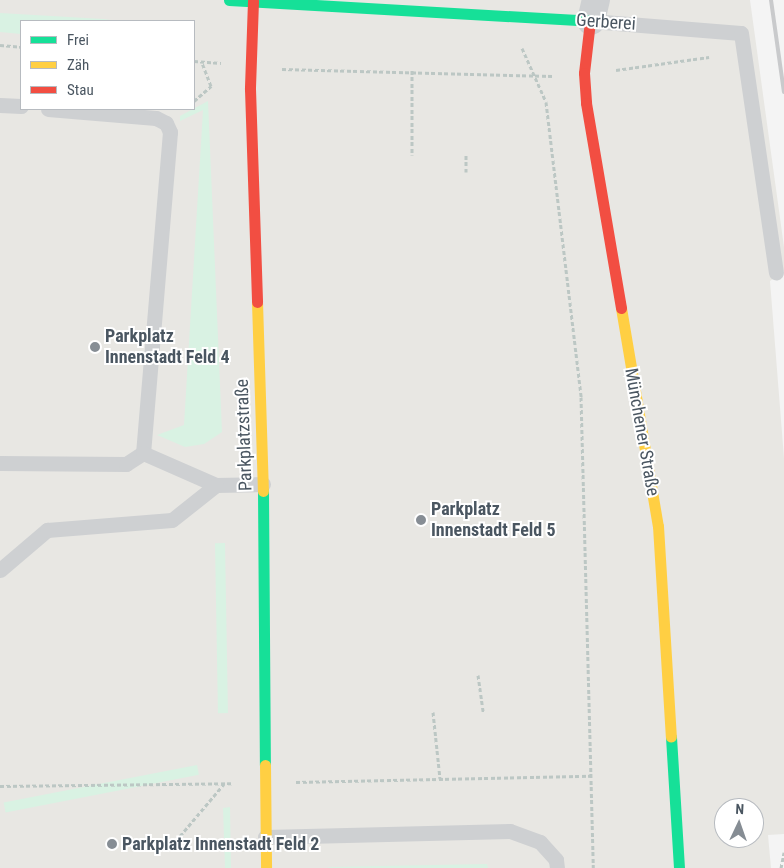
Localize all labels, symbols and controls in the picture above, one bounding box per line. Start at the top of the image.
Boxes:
street label: Gerberei [575,9,637,35]
legend [20,20,195,110]
text: Frei [67,31,89,49]
text: Zäh [67,56,89,74]
text: Stau [67,81,94,99]
place label: Parkplatz Innenstadt Feld 4 [105,326,230,368]
marker: Parkplatz Innenstadt Feld 4 [89,341,101,353]
street label: Münchener Straße [620,366,664,498]
street label: Parkplatzstraße [231,379,257,491]
place label: Parkplatz Innenstadt Feld 5 [431,499,556,542]
marker: Parkplatz Innenstadt Feld 5 [415,514,427,526]
north arrow [714,798,764,848]
text: N [735,801,744,817]
place label: Parkplatz Innenstadt Feld 2 [122,833,319,855]
marker: Parkplatz Innenstadt Feld 2 [106,838,118,850]

